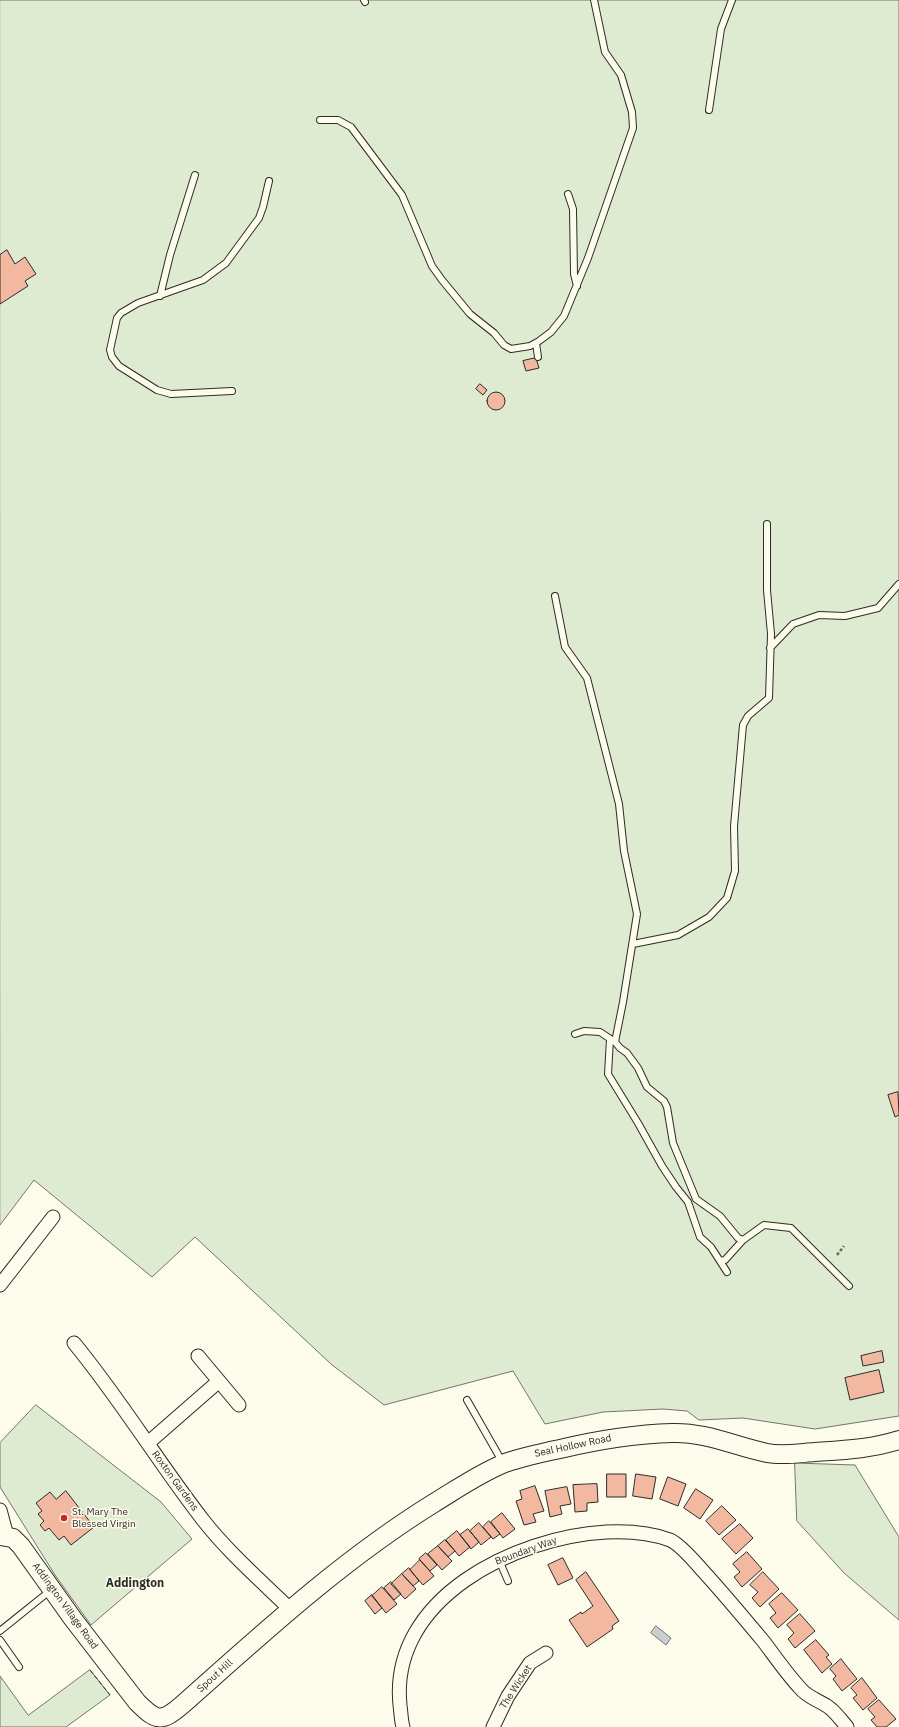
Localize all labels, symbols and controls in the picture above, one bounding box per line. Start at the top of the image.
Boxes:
street label: Seal Hollow Road [533,1432,613,1460]
street label: Roxton Gardens [149,1448,201,1514]
place label: St. Mary The Blessed Virgin [72,1506,136,1530]
marker: St. Mary The Blessed Virgin [59,1513,69,1523]
street label: Boundary Way [493,1534,559,1568]
street label: Addington Village Road [30,1560,100,1652]
district label: Addington [106,1577,164,1591]
street label: Spout Hill [195,1657,235,1695]
street label: The Wicket [497,1663,535,1711]

